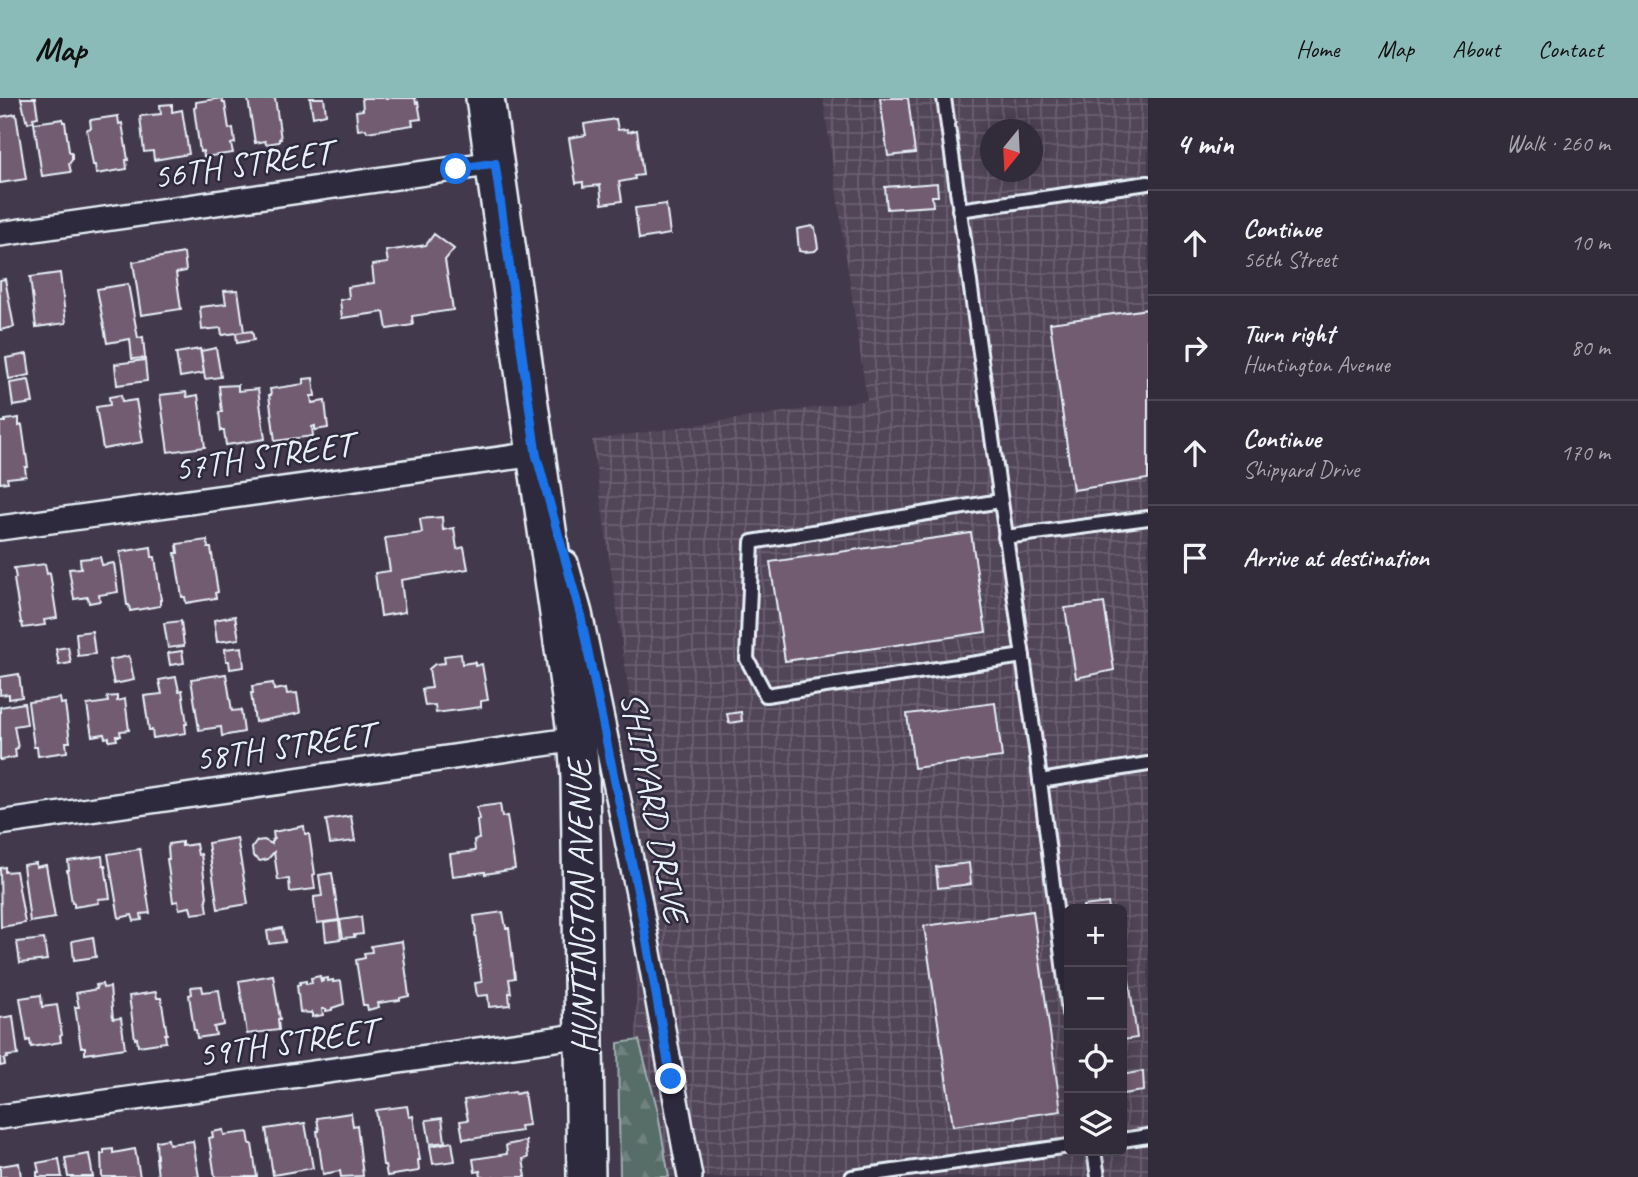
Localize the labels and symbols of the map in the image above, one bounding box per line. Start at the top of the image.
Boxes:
north arrow [980,119,1043,182]
street label: 56TH STREET [150,128,343,199]
route start [440,153,471,184]
street label: 57TH STREET [171,420,364,491]
street label: SHIPYARD DRIVE [610,688,700,930]
street label: 58TH STREET [192,710,385,781]
street label: HUNTINGTON AVENUE [556,755,607,1055]
street label: 59TH STREET [195,1006,388,1077]
route end [655,1063,686,1094]

